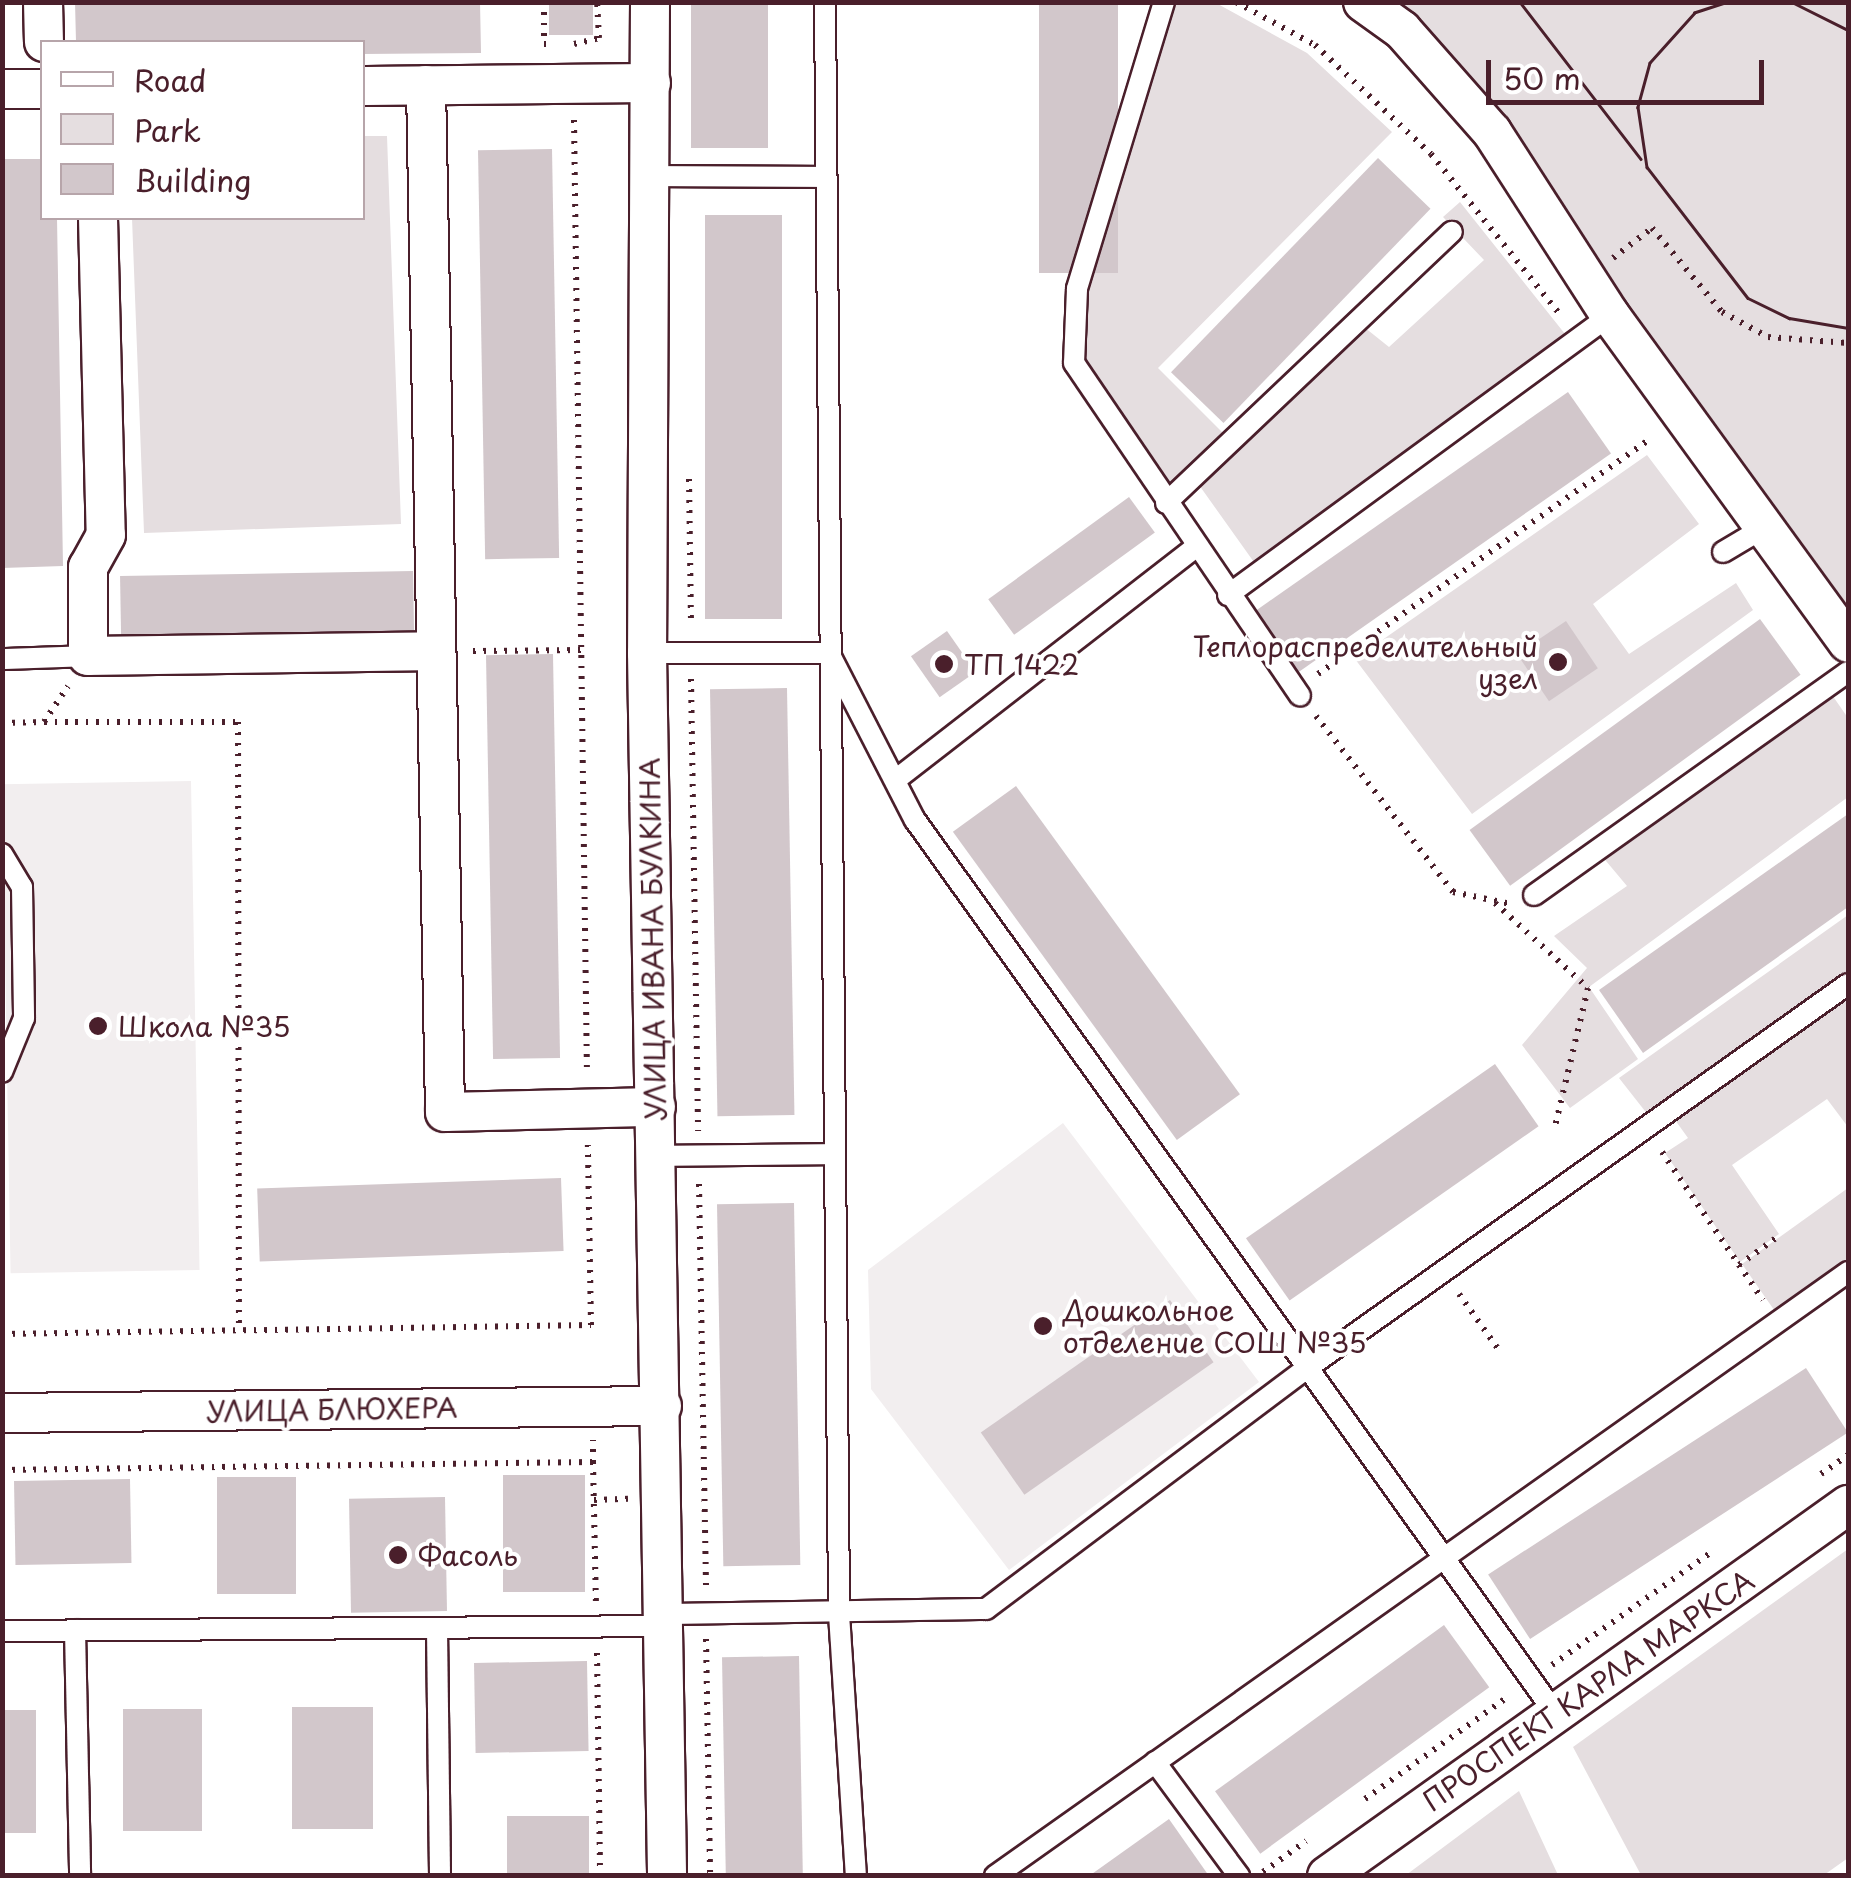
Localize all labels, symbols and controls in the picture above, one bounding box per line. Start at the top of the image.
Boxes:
legend [40,40,365,220]
scale bar [1491,40,1768,102]
text: 50 m [1503,55,1581,100]
text: Road [134,57,207,102]
text: Park [134,107,201,152]
text: Building [134,157,251,202]
place label: Теплораспределительный узел [1193,629,1538,695]
place label: ТП 1422 [964,647,1080,681]
marker: Теплораспределительный узел [1547,651,1569,673]
marker: ТП 1422 [933,653,955,675]
street label: УЛИЦА ИВАНА БУЛКИНА [632,756,672,1122]
place label: Школа №35 [118,1009,291,1043]
marker: Школа №35 [87,1015,109,1037]
place label: Дошкольное отделение СОШ №35 [1063,1293,1367,1359]
marker: Дошкольное отделение СОШ №35 [1032,1315,1054,1337]
street label: УЛИЦА БЛЮХЕРА [205,1390,459,1428]
place label: Фасоль [418,1538,518,1572]
marker: Фасоль [387,1544,409,1566]
street label: ПРОСПЕКТ КАРЛА МАРКСА [1414,1561,1762,1819]

